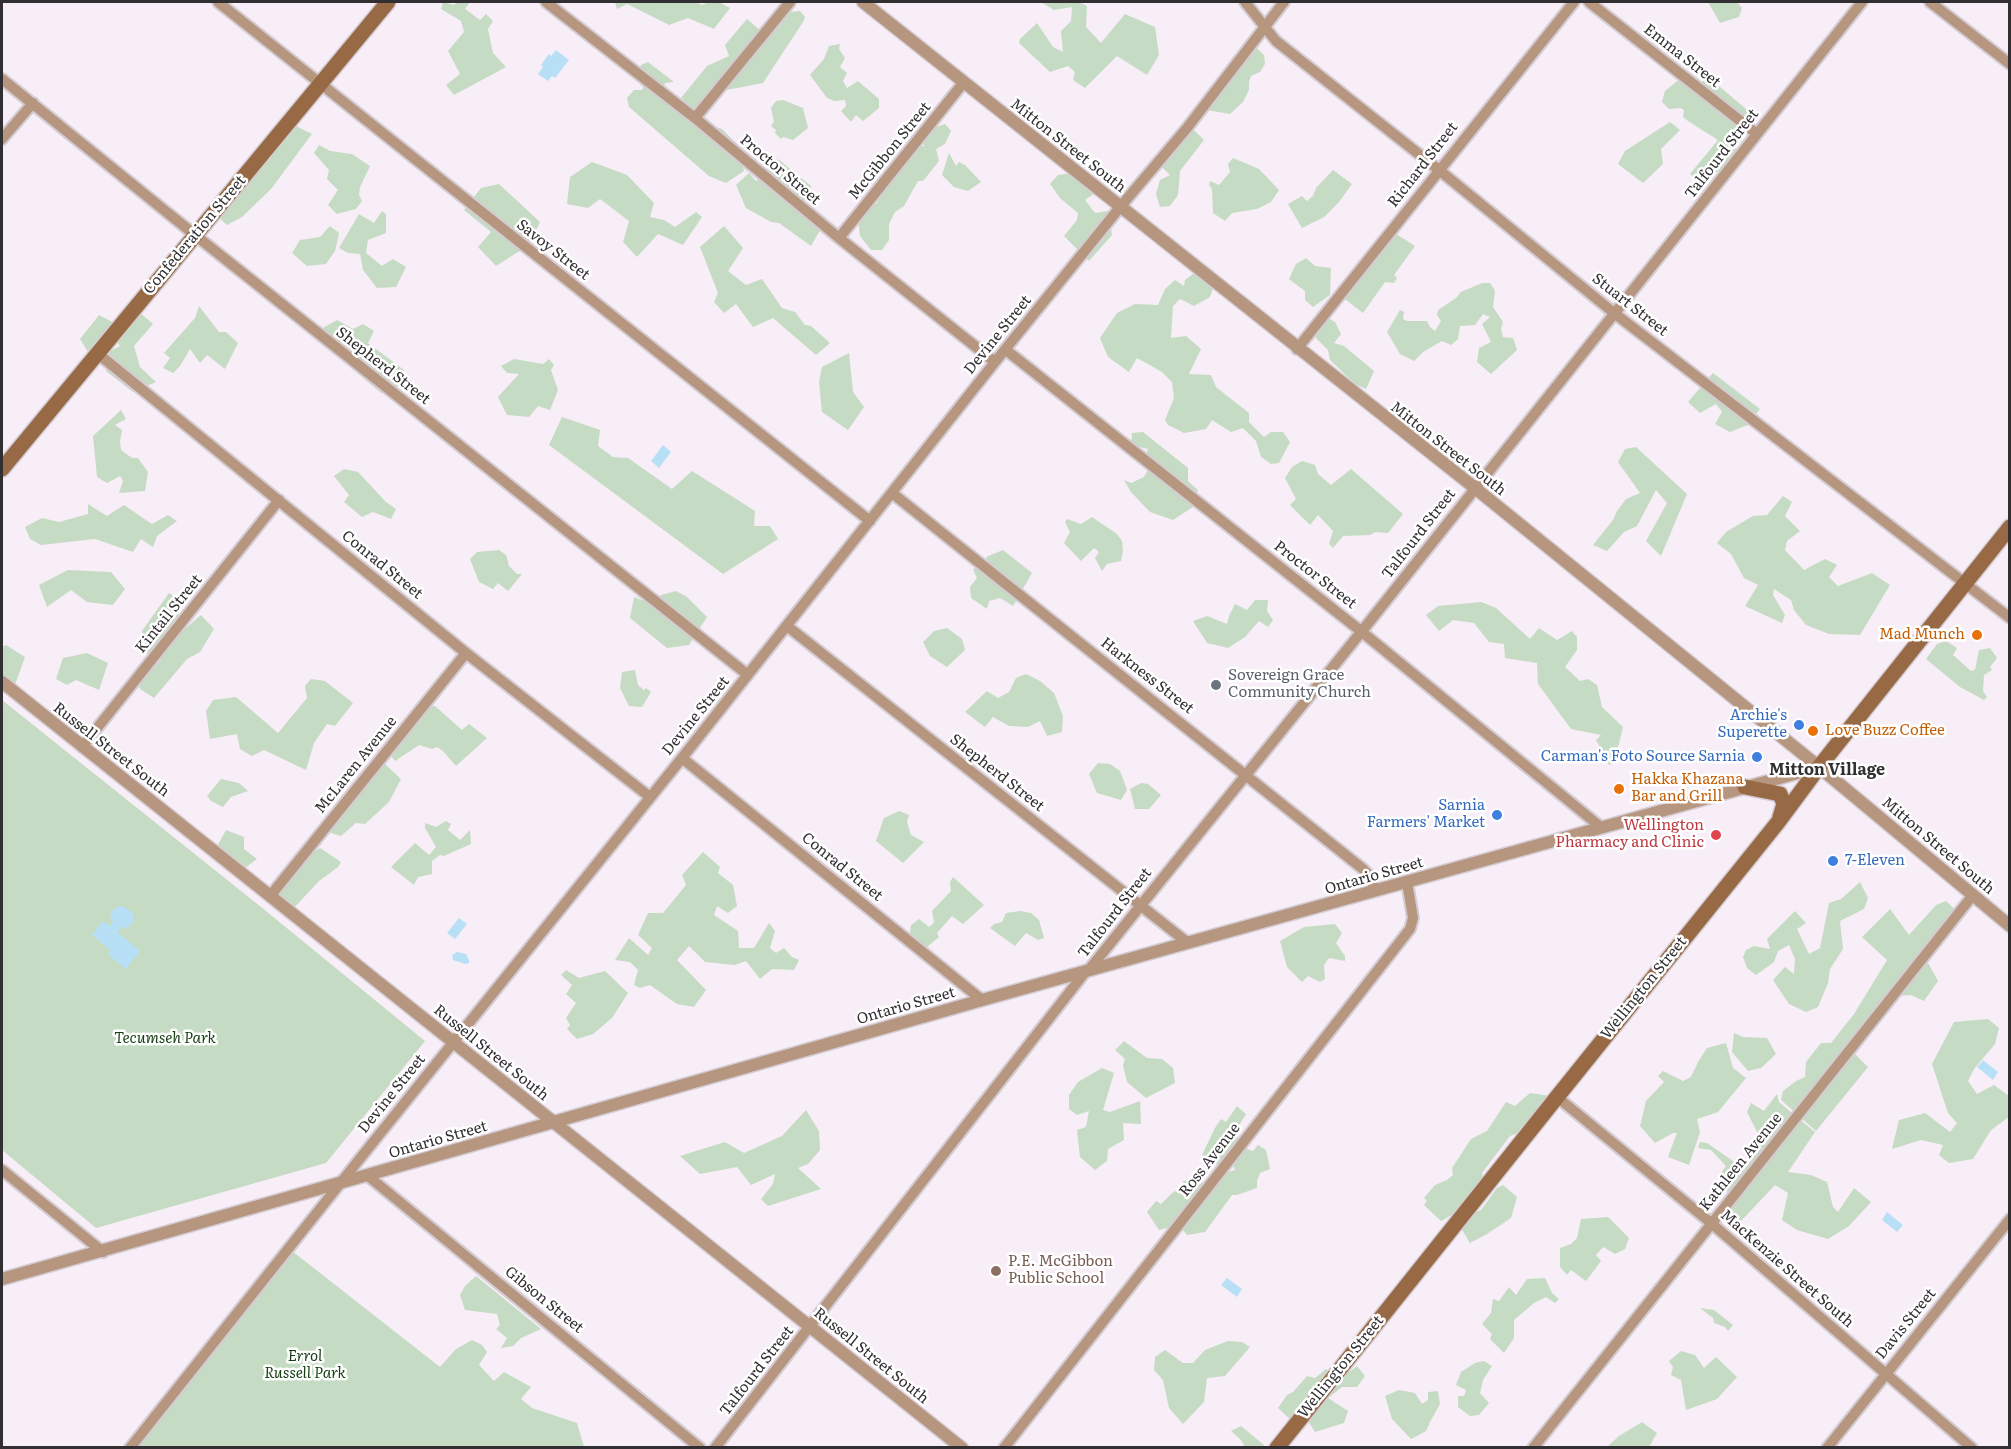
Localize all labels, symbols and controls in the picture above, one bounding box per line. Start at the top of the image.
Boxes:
street label: Emma Street [1640,20,1724,92]
street label: Mitton Street South [1007,95,1129,197]
street label: McGibbon Street [845,99,935,203]
street label: Talfourd Street [1681,105,1763,203]
street label: Richard Street [1384,119,1462,211]
street label: Proctor Street [736,131,824,209]
street label: Confederation Street [140,172,250,298]
street label: Savoy Street [513,216,593,284]
street label: Stuart Street [1589,270,1671,340]
street label: Devine Street [961,292,1035,378]
street label: Shepherd Street [332,324,434,408]
street label: Mitton Street South [1387,398,1509,500]
street label: Talfourd Street [1378,485,1460,583]
street label: Conrad Street [338,527,426,603]
street label: Proctor Street [1270,537,1360,613]
street label: Kintail Street [132,571,206,657]
place label: Mad Munch [1879,626,1965,644]
marker: Mad Munch [1970,628,1984,642]
street label: Harkness Street [1097,634,1197,718]
place label: Sovereign Grace Community Church [1228,667,1371,702]
street label: Devine Street [659,673,733,759]
marker: Sovereign Grace Community Church [1209,678,1223,692]
street label: Russell Street South [49,699,173,801]
place label: Archie's Superette [1717,707,1787,742]
street label: McLaren Avenue [311,713,401,817]
marker: Archie's Superette [1792,718,1806,732]
place label: Love Buzz Coffee [1825,722,1945,740]
marker: Love Buzz Coffee [1806,724,1820,738]
street label: Shepherd Street [946,731,1048,815]
place label: Carman's Foto Source Sarnia [1541,748,1745,766]
marker: Carman's Foto Source Sarnia [1750,750,1764,764]
district label: Mitton Village [1769,760,1885,780]
place label: Hakka Khazana Bar and Grill [1631,771,1744,806]
marker: Hakka Khazana Bar and Grill [1612,782,1626,796]
street label: Mitton Street South [1878,794,1998,898]
place label: Sarnia Farmers' Market [1367,797,1485,832]
marker: Sarnia Farmers' Market [1490,808,1504,822]
place label: Wellington Pharmacy and Clinic [1556,817,1704,852]
marker: Wellington Pharmacy and Clinic [1709,828,1723,842]
street label: Conrad Street [798,829,886,905]
place label: 7-Eleven [1845,852,1905,870]
street label: Ontario Street [1323,853,1425,899]
marker: 7-Eleven [1826,854,1840,868]
street label: Talfourd Street [1074,864,1156,962]
street label: Wellington Street [1597,933,1691,1043]
street label: Ontario Street [855,983,957,1029]
street label: Russell Street South [430,1001,552,1105]
park label: Tecumseh Park [114,1030,216,1048]
street label: Devine Street [355,1051,429,1137]
street label: Kathleen Avenue [1696,1109,1786,1215]
street label: Ontario Street [387,1117,489,1163]
street label: Ross Avenue [1176,1120,1244,1200]
street label: MacKenzie Street South [1717,1206,1857,1332]
place label: P.E. McGibbon Public School [1008,1253,1113,1288]
street label: Gibson Street [501,1263,587,1337]
marker: P.E. McGibbon Public School [989,1264,1003,1278]
street label: Davis Street [1872,1285,1940,1363]
street label: Russell Street South [810,1304,932,1408]
street label: Wellington Street [1294,1312,1388,1422]
street label: Talfourd Street [716,1322,798,1420]
park label: Errol Russell Park [264,1348,346,1383]

